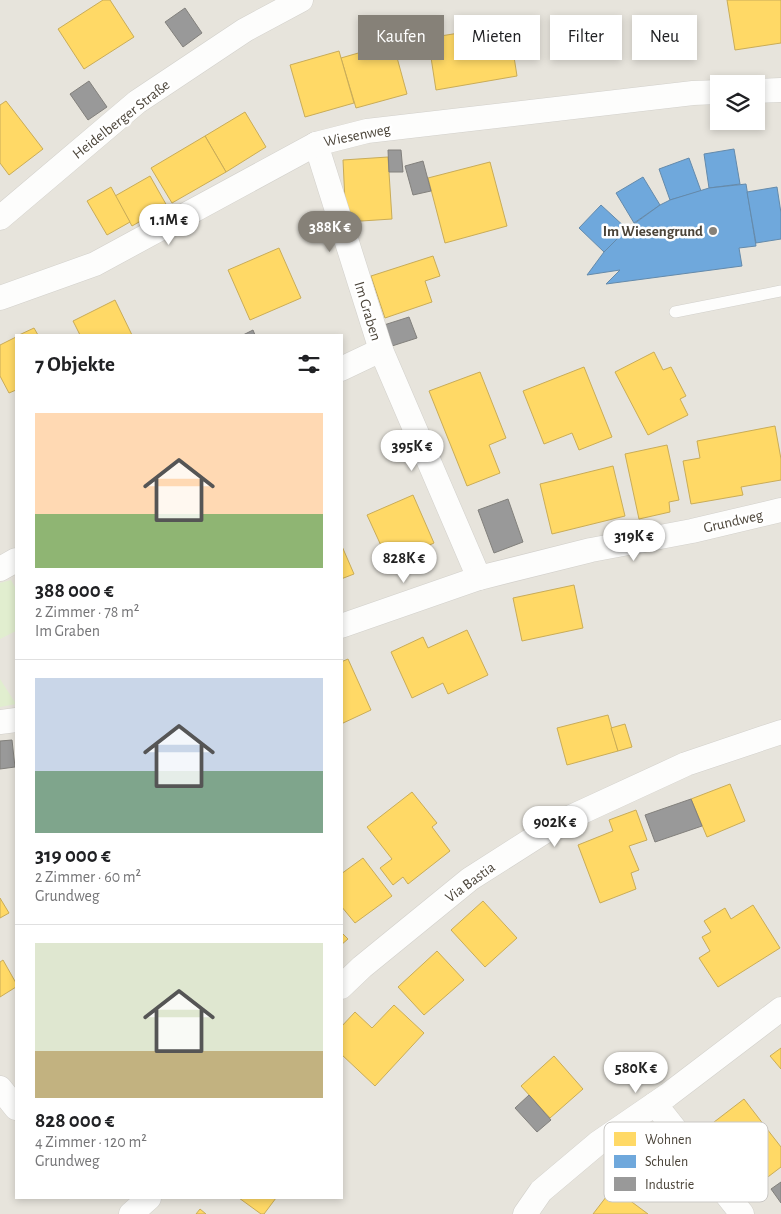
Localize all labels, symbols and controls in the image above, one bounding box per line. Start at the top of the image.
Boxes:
chip: Kaufen [358,15,444,60]
chip: Mieten [454,15,540,60]
chip: Filter [550,15,622,60]
chip: Neu [632,15,697,60]
map controls [710,75,765,130]
button: layers [710,75,765,130]
street label: Heidelberger Straße [70,77,173,162]
street label: Wiesenweg [322,122,392,149]
pin: 1.1M € [128,204,210,246]
pin: 388K € [289,210,371,253]
text: 1.1M € [150,212,188,228]
text: 388K € [309,219,351,235]
place label: Im Wiesengrund [603,224,703,239]
marker: Im Wiesengrund [707,225,719,237]
street label: Im Graben [351,280,384,343]
icon: filters [295,350,323,378]
text: 7 Objekte [35,354,115,375]
pin: 395K € [371,430,453,472]
text: 395K € [392,438,432,454]
icon: home [134,445,224,535]
street label: Grundweg [702,507,765,536]
pin: 319K € [593,520,675,562]
text: 319K € [614,528,654,544]
pin: 828K € [363,542,445,584]
text: 828K € [383,550,425,566]
text: 388 000 € [35,580,114,601]
text: 2 Zimmer · 78 m² [35,604,139,620]
text: Im Graben [35,623,100,639]
icon: home [134,711,224,801]
pin: 902K € [514,806,596,848]
text: 902K € [534,814,576,830]
text: 319 000 € [35,845,111,866]
street label: Via Bastia [443,859,498,905]
text: 2 Zimmer · 60 m² [35,869,141,885]
text: Grundweg [35,888,100,904]
icon: home [134,976,224,1066]
pin: 580K € [595,1052,677,1094]
text: 580K € [615,1060,657,1076]
text: 828 000 € [35,1110,115,1131]
legend [604,1122,768,1202]
text: Wohnen [645,1133,692,1147]
text: 4 Zimmer · 120 m² [35,1134,147,1150]
text: Grundweg [35,1153,100,1169]
text: Schulen [645,1155,688,1169]
text: Industrie [645,1178,694,1192]

